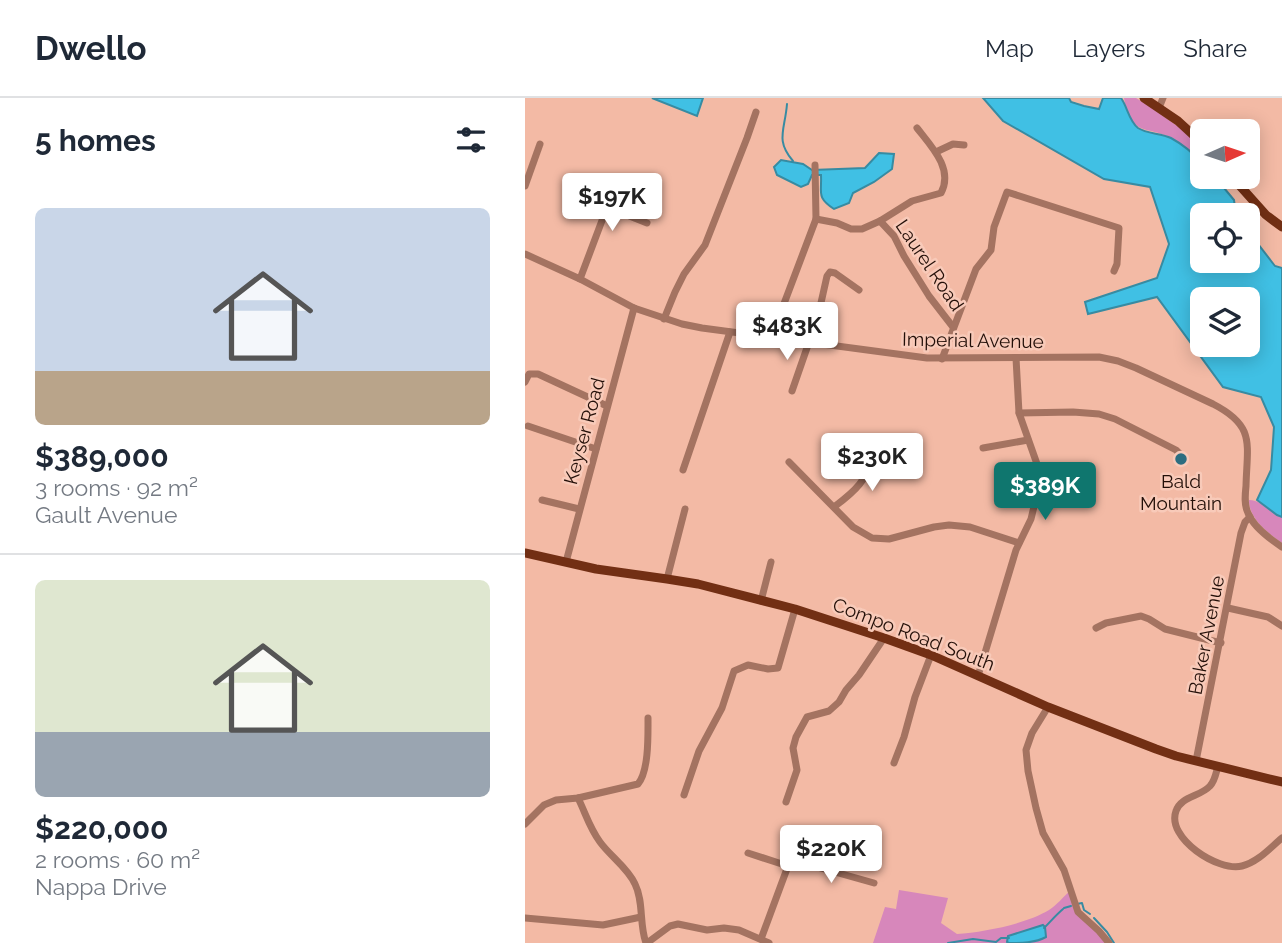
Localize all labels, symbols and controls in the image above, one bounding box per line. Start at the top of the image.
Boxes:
text: Dwello [35,29,146,68]
text: Map [985,34,1034,63]
text: Layers [1072,34,1145,63]
text: Share [1183,34,1247,63]
north arrow [1190,119,1260,189]
map controls [1190,119,1260,357]
icon: filters [452,121,490,159]
text: 5 homes [35,123,156,158]
pin: $197K [563,174,661,233]
text: $197K [578,182,646,209]
button: locate [1190,203,1260,273]
street label: Laurel Road [891,215,969,315]
icon: home [200,253,326,379]
button: layers [1190,287,1260,357]
pin: $483K [738,302,836,362]
text: $483K [752,311,822,338]
street label: Imperial Avenue [902,328,1044,352]
street label: Keyser Road [559,375,609,487]
pin: $230K [823,434,921,493]
text: $389,000 [35,439,169,474]
text: $230K [837,442,907,469]
marker: Bald Mountain [1173,451,1189,467]
pin: $389K [996,462,1094,522]
place label: Bald Mountain [1140,470,1222,514]
text: $389K [1010,471,1080,498]
text: 3 rooms · 92 m² [35,474,198,501]
text: Gault Avenue [35,501,178,528]
street label: Baker Avenue [1184,574,1228,696]
street label: Compo Road South [830,593,998,675]
icon: home [200,625,326,751]
text: $220,000 [35,811,169,846]
pin: $220K [782,826,880,885]
text: $220K [796,834,866,861]
text: 2 rooms · 60 m² [35,846,200,873]
text: Nappa Drive [35,873,167,900]

